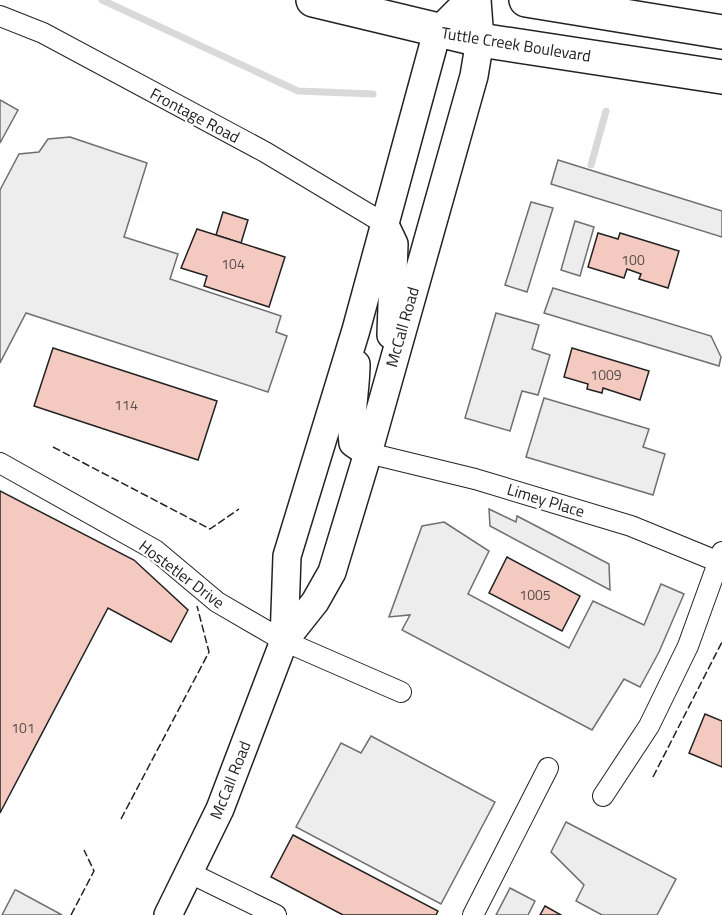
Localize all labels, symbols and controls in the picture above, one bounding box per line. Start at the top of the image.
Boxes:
street label: Tuttle Creek Boulevard [439,20,593,68]
street label: Frontage Road [146,81,244,149]
house number: 100 [621,249,645,270]
house number: 104 [221,253,245,274]
street label: McCall Road [379,284,425,370]
house number: 1009 [590,364,622,385]
house number: 114 [114,394,138,415]
street label: Limey Place [504,477,588,523]
street label: Hostetler Drive [134,534,230,614]
house number: 1005 [519,584,551,605]
house number: 101 [11,717,35,738]
street label: McCall Road [203,737,257,823]

